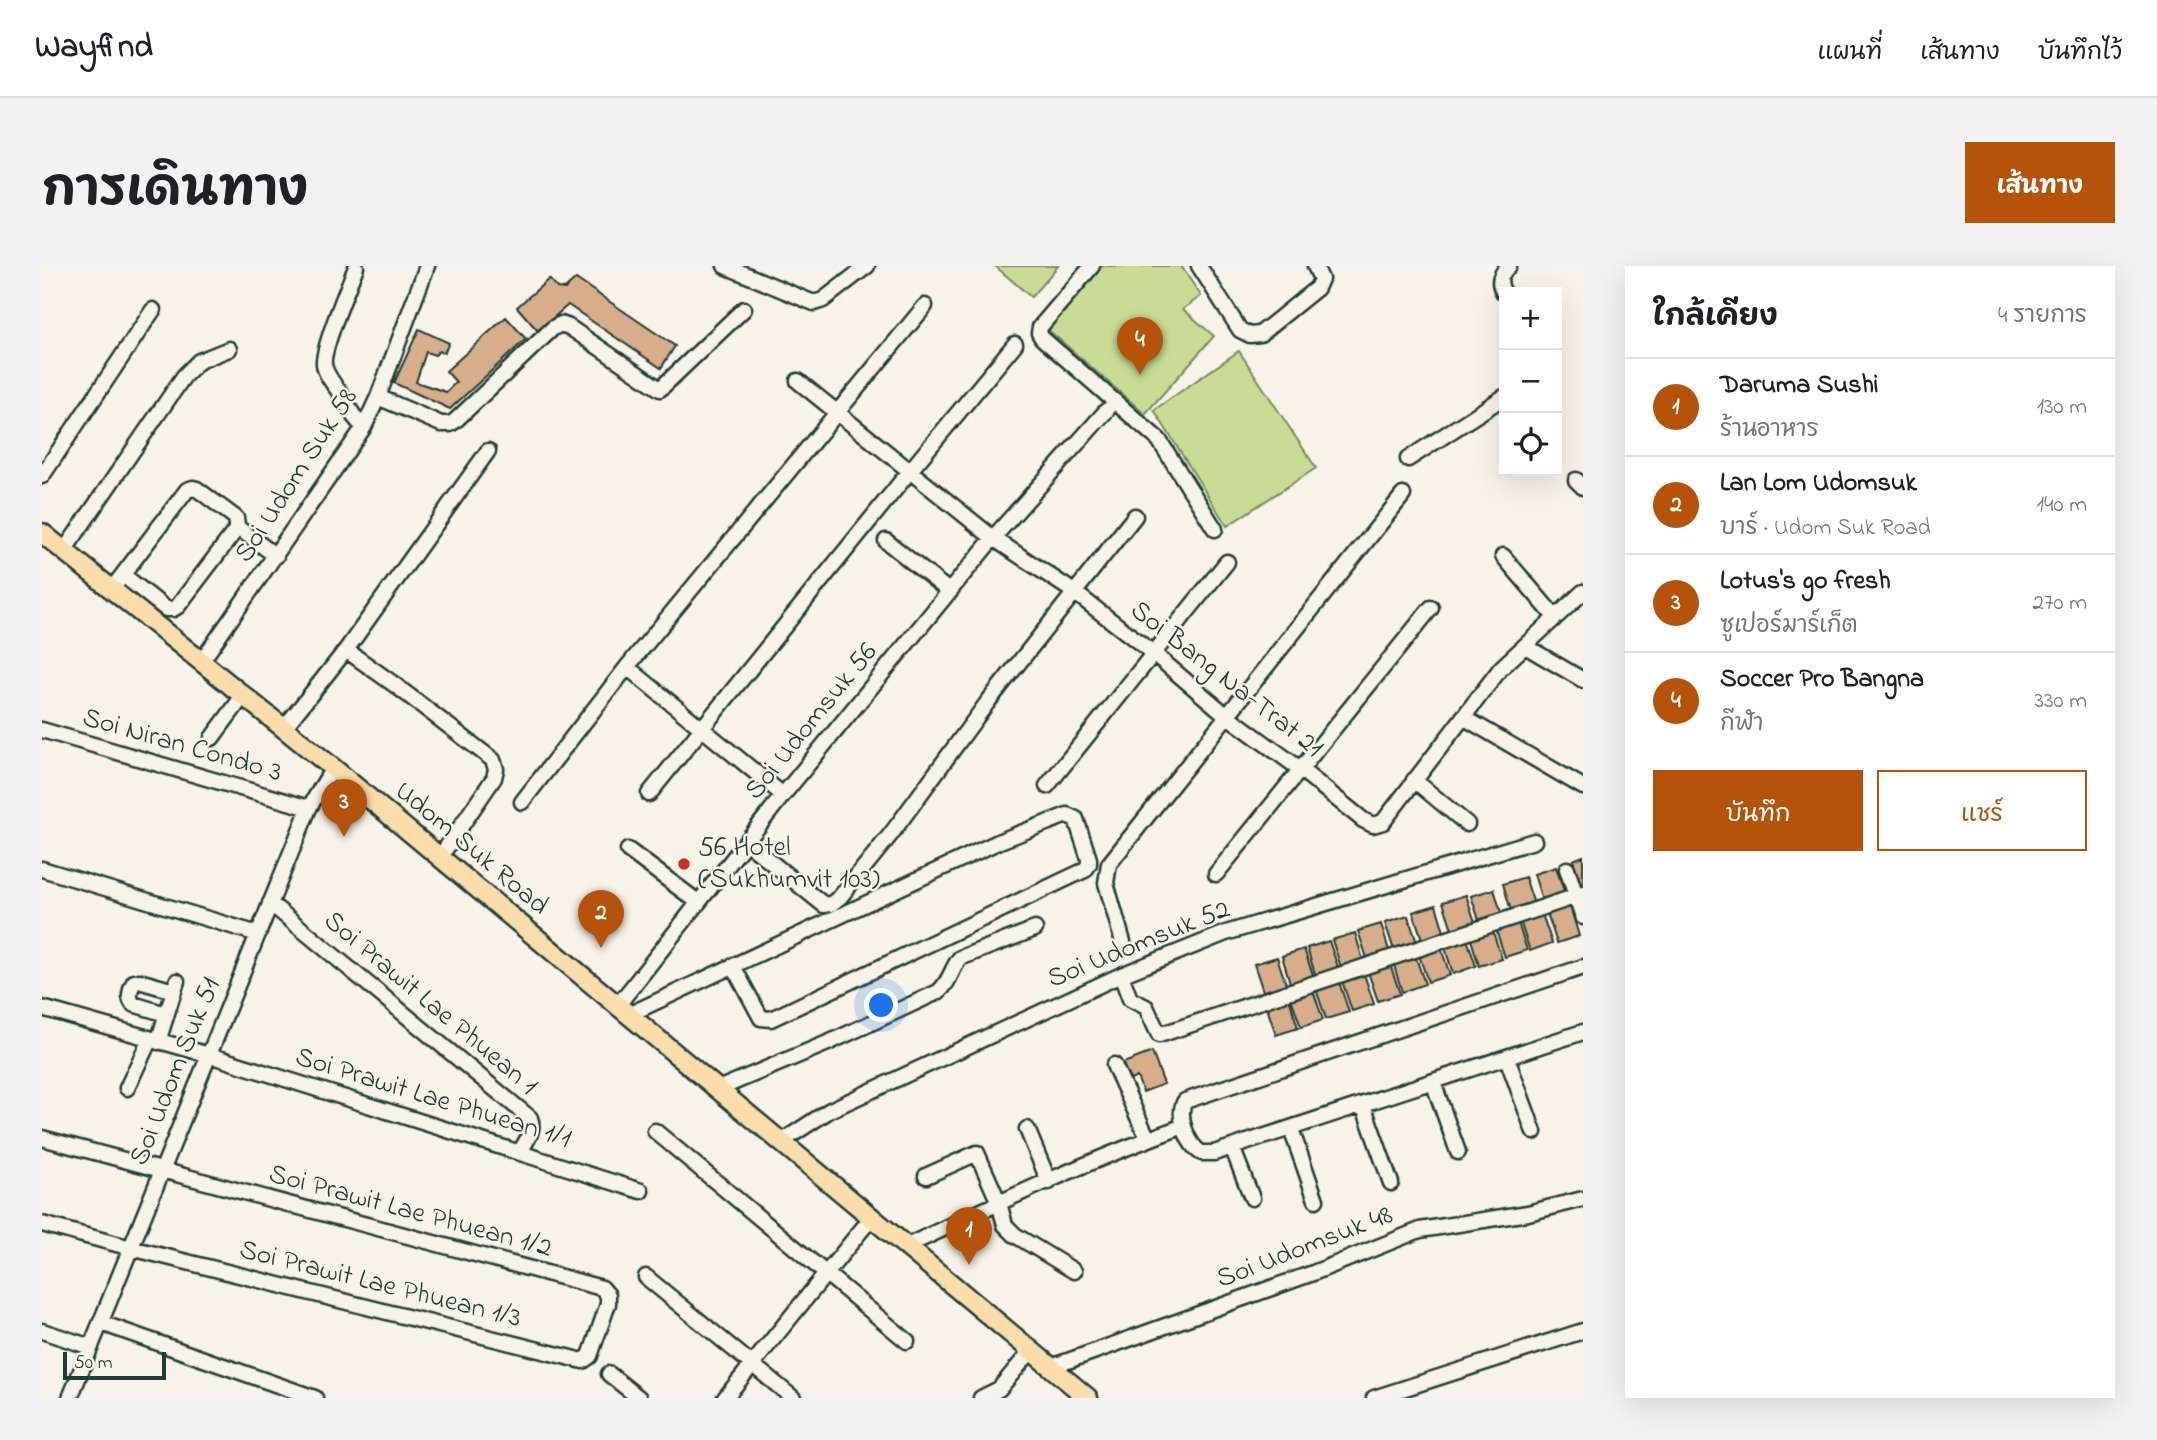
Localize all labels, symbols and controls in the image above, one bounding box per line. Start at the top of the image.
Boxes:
text: Wayfind [35,24,153,72]
text: แผนที่ [1817,36,1882,71]
text: เส้นทาง [1920,36,2000,71]
text: บันทึกไว้ [2038,36,2122,71]
button: เส้นทาง [1965,142,2115,223]
text: การเดินทาง [42,156,308,228]
map controls [1499,287,1562,476]
button: + [1499,287,1562,350]
text: ใกล้เคียง [1653,296,1778,340]
text: 4 รายการ [1998,300,2087,333]
pin: 4 [1117,317,1163,375]
button: − [1499,350,1562,413]
text: Daruma Sushi [1720,367,1878,405]
street label: Soi Udom Suk 58 [225,381,369,571]
text: 1 [1672,391,1680,424]
text: 130 m [2037,391,2087,424]
button: locate [1499,413,1562,476]
text: ร้านอาหาร [1720,414,1819,447]
text: Lan Lom Udomsuk [1720,465,1917,503]
text: 2 [1670,489,1682,522]
text: 140 m [2037,489,2087,522]
text: บาร์ · Udom Suk Road [1720,512,1931,545]
text: Lotus's go fresh [1720,563,1891,601]
text: 3 [1671,587,1681,620]
text: 270 m [2033,587,2087,620]
street label: Soi Bang Na-Trat 21 [1121,591,1331,769]
text: ซูเปอร์มาร์เก็ต [1720,610,1858,643]
street label: Soi Udomsuk 56 [736,634,888,810]
text: Soccer Pro Bangna [1720,661,1924,699]
text: 4 [1671,685,1681,718]
text: 330 m [2034,685,2087,718]
street label: Soi Niran Condo 3 [77,698,287,794]
text: กีฬา [1720,708,1763,741]
button: บันทึก [1653,770,1863,851]
button: แชร์ [1877,770,2087,851]
street label: Udom Suk Road [385,772,557,926]
pin: 3 [321,779,367,837]
place label: 56 Hotel (Sukhumvit 103) [698,828,880,901]
marker: 56 Hotel (Sukhumvit 103) [676,856,692,872]
pin: 2 [578,890,624,948]
street label: Soi Udomsuk 52 [1042,890,1237,1000]
street label: Soi Prawit Lae Phuean 1 [314,902,546,1106]
street label: Soi Udom Suk 51 [120,972,232,1172]
your location [864,988,898,1022]
street label: Soi Prawit Lae Phuean 1/1 [290,1038,576,1161]
street label: Soi Prawit Lae Phuean 1/2 [264,1154,556,1270]
street label: Soi Udomsuk 48 [1211,1196,1399,1300]
pin: 1 [946,1207,992,1265]
street label: Soi Prawit Lae Phuean 1/3 [235,1230,525,1340]
scale bar [63,1349,166,1381]
text: 50 m [74,1350,113,1377]

